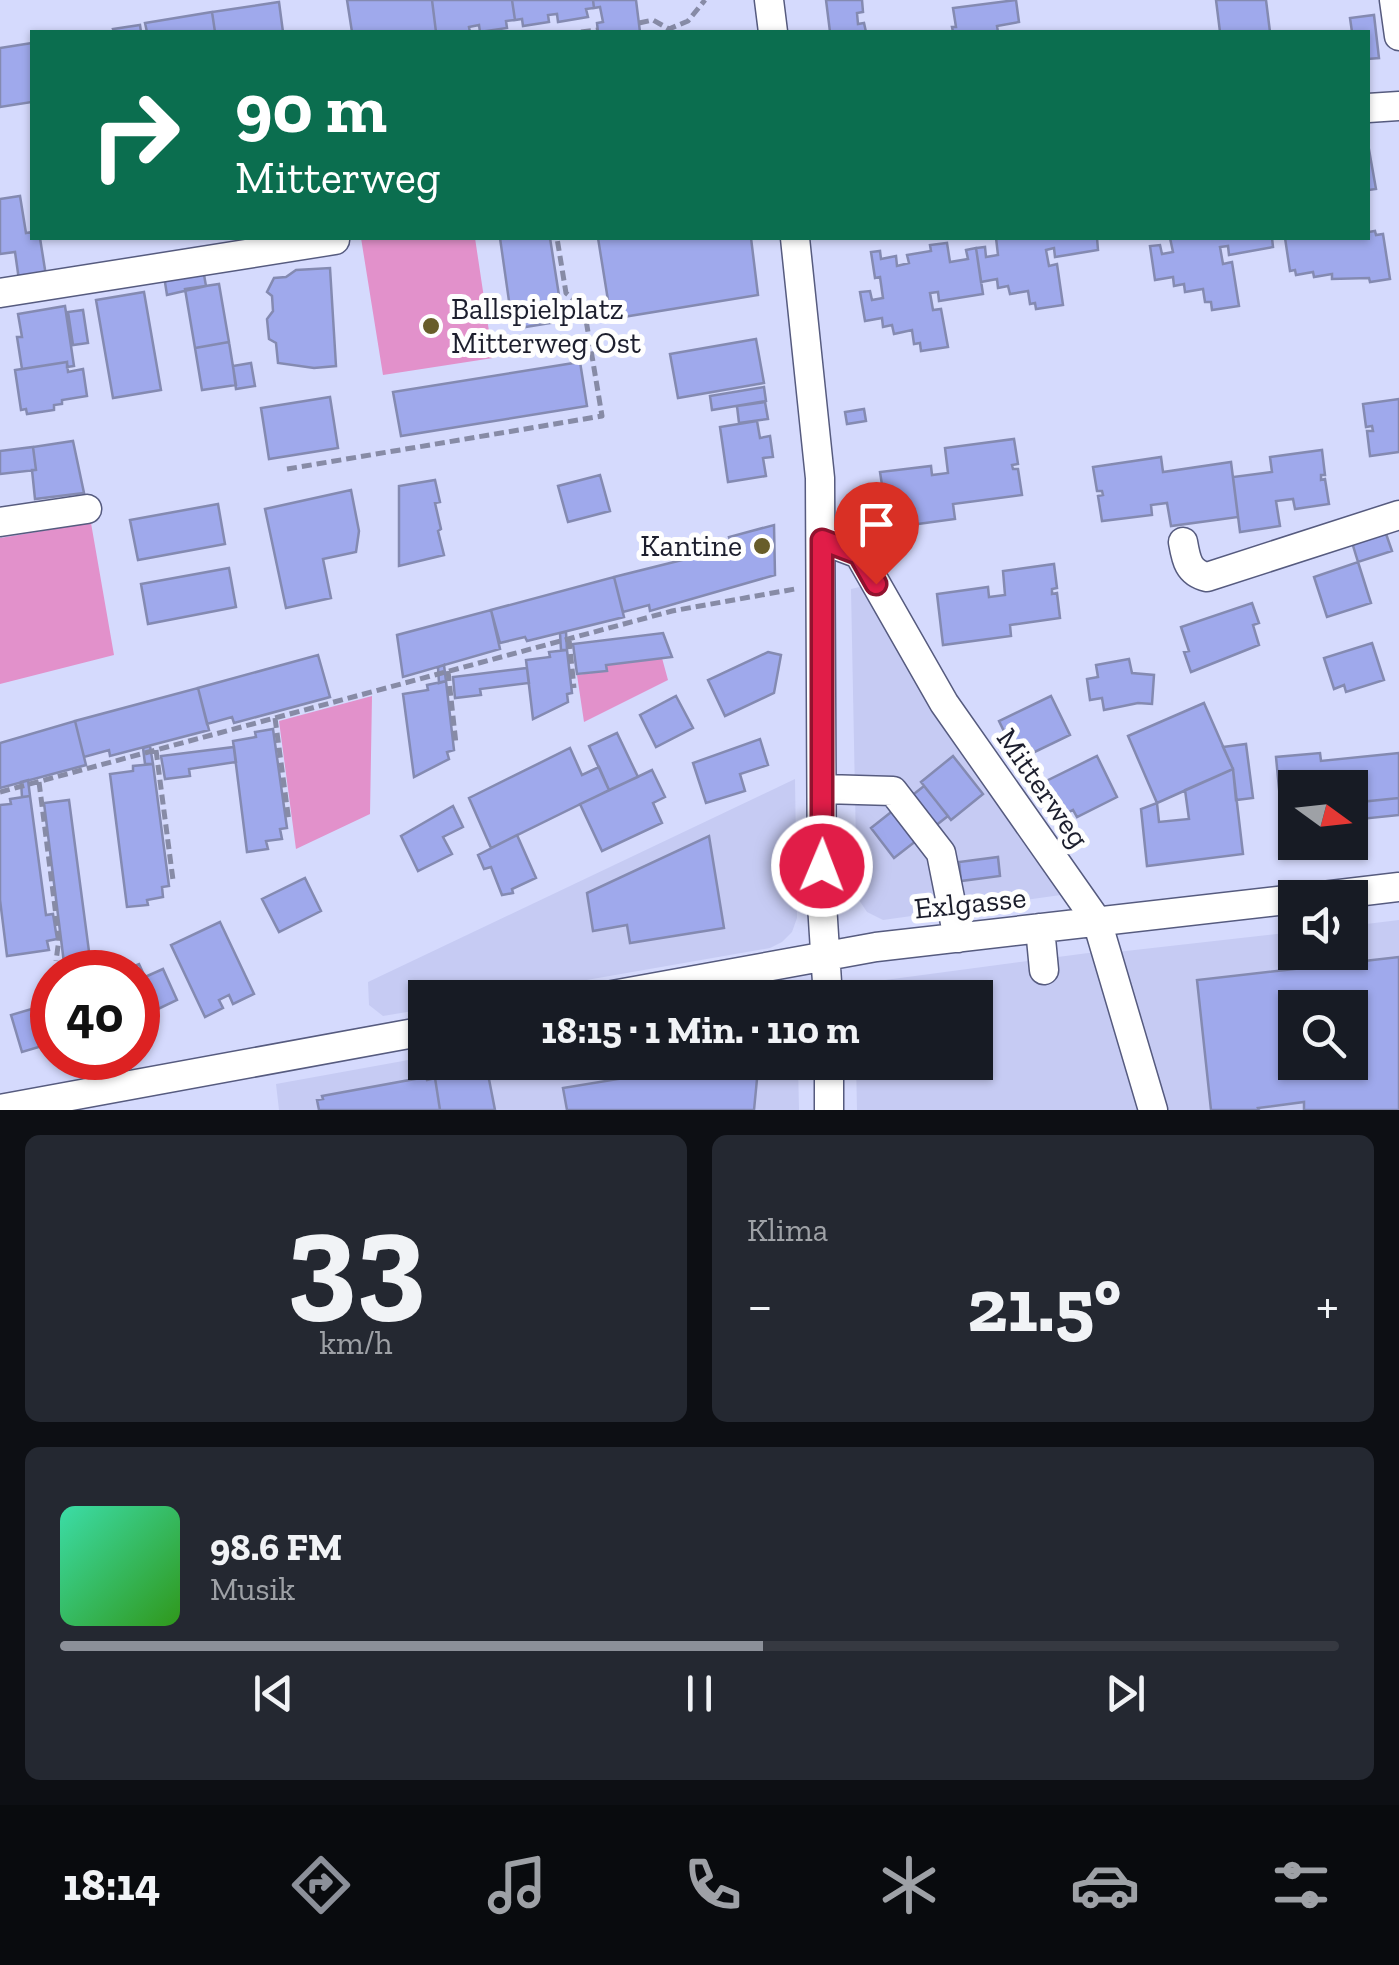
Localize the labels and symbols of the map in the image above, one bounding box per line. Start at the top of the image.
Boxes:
place label: Ballspielplatz Mitterweg Ost [451,291,641,361]
marker: Ballspielplatz Mitterweg Ost [420,315,442,337]
pin [834,482,919,585]
place label: Kantine [640,528,742,564]
marker: Kantine [751,535,773,557]
street label: Mitterweg [989,722,1097,854]
north arrow [1278,770,1368,860]
position arrow [770,814,874,918]
street label: Exlgasse [912,879,1028,927]
speed limit sign: 40 [30,950,160,1080]

